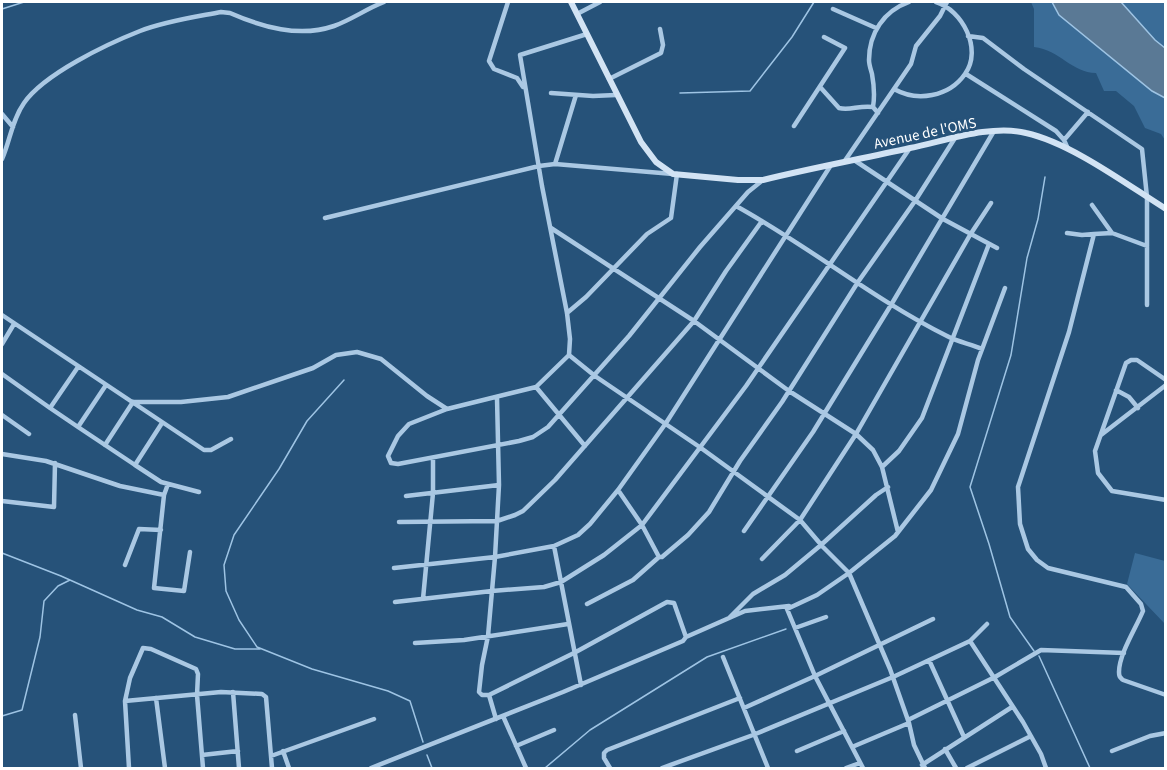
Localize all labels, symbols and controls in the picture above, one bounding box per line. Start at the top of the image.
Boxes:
street label: Avenue de l'OMS [872,112,978,155]

